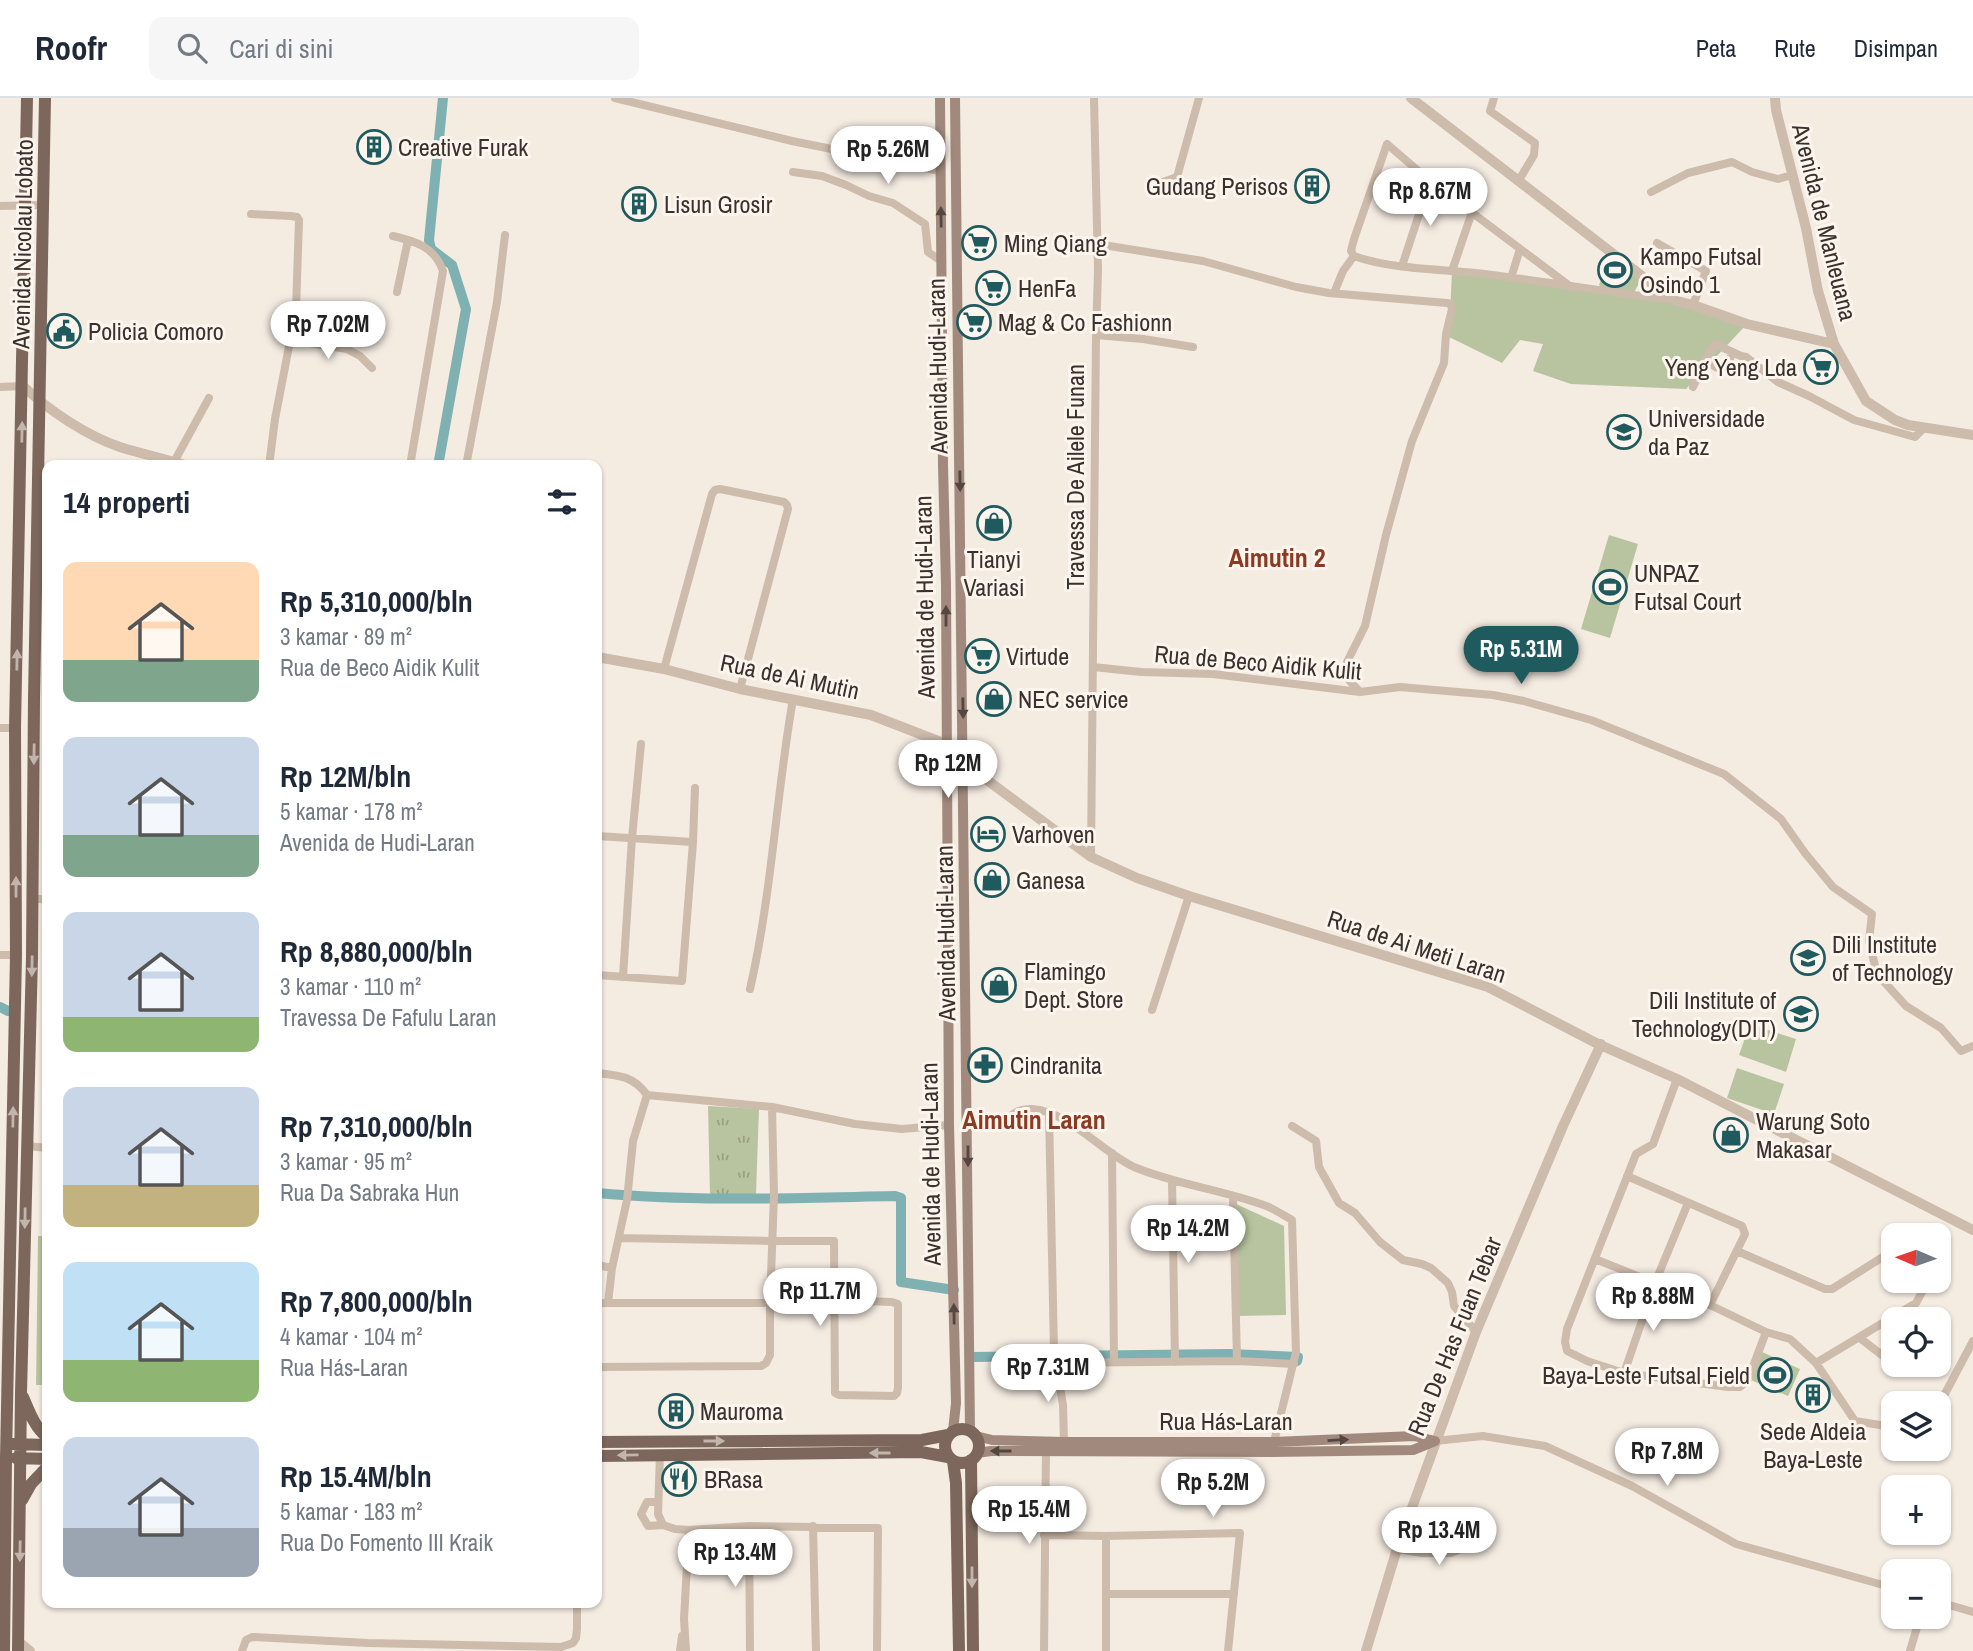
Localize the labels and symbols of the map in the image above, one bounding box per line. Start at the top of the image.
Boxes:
street label: Avenida de Manleuana [1785,119,1865,324]
pin: Rp 5.26M [816,126,960,186]
building icon: Creative Furak [355,128,393,166]
place label: Creative Furak [398,131,528,163]
street label: Avenida Nicolau Lobato [4,139,40,350]
building icon: Gudang Perisos [1293,167,1331,205]
pin: Rp 8.67M [1358,169,1502,228]
place label: Gudang Perisos [1146,170,1288,202]
building icon: Lisun Grosir [620,185,658,223]
place label: Lisun Grosir [664,188,773,220]
one-way arrow [935,206,946,228]
supermarket icon: Ming Qiang [960,224,998,262]
place label: Ming Qiang [1004,227,1107,259]
place label: Kampo Futsal Osindo 1 [1640,240,1761,300]
sports icon: Kampo Futsal Osindo 1 [1596,251,1634,289]
supermarket icon: HenFa [974,269,1012,307]
place label: HenFa [1018,272,1076,304]
street label: Avenida Hudi-Laran [919,278,955,455]
pin: Rp 7.02M [256,302,400,361]
supermarket icon: Mag & Co Fashionn [955,303,993,341]
place label: Mag & Co Fashionn [998,306,1172,338]
public building icon: Policia Comoro [45,312,83,350]
place label: Policia Comoro [88,315,224,347]
supermarket icon: Yeng Yeng Lda [1802,348,1840,386]
place label: Yeng Yeng Lda [1665,351,1797,383]
street label: Travessa De Ailele Funan [1059,364,1091,590]
place label: Universidade da Paz [1648,402,1765,462]
school or university icon: Universidade da Paz [1605,413,1643,451]
one-way arrow [16,421,28,443]
one-way arrow [954,470,965,492]
street label: Avenida de Hudi-Laran [906,495,942,700]
shop icon: Tianyi Variasi [975,504,1013,542]
district label: Aimutin 2 [1228,540,1326,575]
place label: Tianyi Variasi [964,543,1024,603]
place label: UNPAZ Futsal Court [1634,557,1742,617]
sports icon: UNPAZ Futsal Court [1591,568,1629,606]
one-way arrow [940,604,952,626]
pin: Rp 5.31M [1449,626,1593,686]
supermarket icon: Virtude [963,637,1001,675]
street label: Rua de Beco Aidik Kulit [1153,637,1363,687]
place label: Virtude [1006,640,1069,672]
street label: Rua de Ai Mutin [718,646,862,706]
one-way arrow [11,648,23,670]
shop icon: NEC service [975,680,1013,718]
place label: NEC service [1018,683,1128,715]
one-way arrow [957,697,969,719]
pin: Rp 12M [891,740,1005,800]
one-way arrow [28,743,39,765]
hotel icon: Varhoven [969,815,1007,853]
place label: Varhoven [1012,818,1095,850]
street label: Avenida Hudi-Laran [927,845,963,1022]
shop icon: Ganesa [973,861,1011,899]
place label: Ganesa [1016,864,1085,896]
one-way arrow [10,876,22,898]
street label: Rua de Ai Meti Laran [1324,902,1510,990]
place label: Dili Institute of Technology [1832,928,1953,988]
school or university icon: Dili Institute of Technology [1789,939,1827,977]
one-way arrow [26,955,38,977]
place label: Flamingo Dept. Store [1024,955,1124,1015]
shop icon: Flamingo Dept. Store [980,966,1018,1004]
place label: Dili Institute of Technology(DIT) [1632,984,1777,1044]
school or university icon: Dili Institute of Technology(DIT) [1782,995,1820,1033]
pharmacy icon: Cindranita [966,1046,1004,1084]
place label: Cindranita [1010,1049,1102,1081]
street label: Avenida de Hudi-Laran [912,1062,948,1267]
district label: Aimutin Laran [962,1102,1106,1137]
place label: Warung Soto Makasar [1756,1105,1870,1165]
one-way arrow [7,1106,19,1128]
shop icon: Warung Soto Makasar [1712,1116,1750,1154]
one-way arrow [962,1145,974,1167]
pin: Rp 14.2M [1116,1206,1260,1265]
one-way arrow [19,1207,31,1229]
north arrow [1881,1223,1951,1293]
street label: Rua De Has Fuan Tebar [1399,1231,1509,1440]
pin: Rp 11.7M [748,1268,892,1328]
pin: Rp 8.88M [1581,1274,1725,1333]
one-way arrow [948,1302,960,1324]
pin: Rp 7.31M [976,1344,1120,1404]
sports icon: Baya-Leste Futsal Field [1756,1356,1794,1394]
place label: Baya-Leste Futsal Field [1542,1359,1750,1391]
building icon: Sede Aldeia Baya-Leste [1794,1376,1832,1414]
building icon: Mauroma [657,1392,695,1430]
place label: Mauroma [700,1395,783,1427]
street label: Rua Hás-Laran [1159,1405,1293,1437]
place label: Sede Aldeia Baya-Leste [1760,1415,1866,1475]
pin: Rp 7.8M [1602,1428,1732,1488]
one-way arrow [1327,1434,1349,1445]
one-way arrow [703,1435,725,1447]
one-way arrow [990,1445,1012,1457]
one-way arrow [869,1447,891,1459]
one-way arrow [617,1449,639,1461]
restaurant icon: BRasa [660,1460,698,1498]
pin: Rp 5.2M [1148,1460,1278,1519]
place label: BRasa [704,1463,763,1495]
pin: Rp 15.4M [957,1486,1101,1546]
pin: Rp 13.4M [1367,1508,1511,1567]
pin: Rp 13.4M [663,1530,807,1589]
one-way arrow [14,1540,26,1562]
one-way arrow [967,1567,978,1589]

